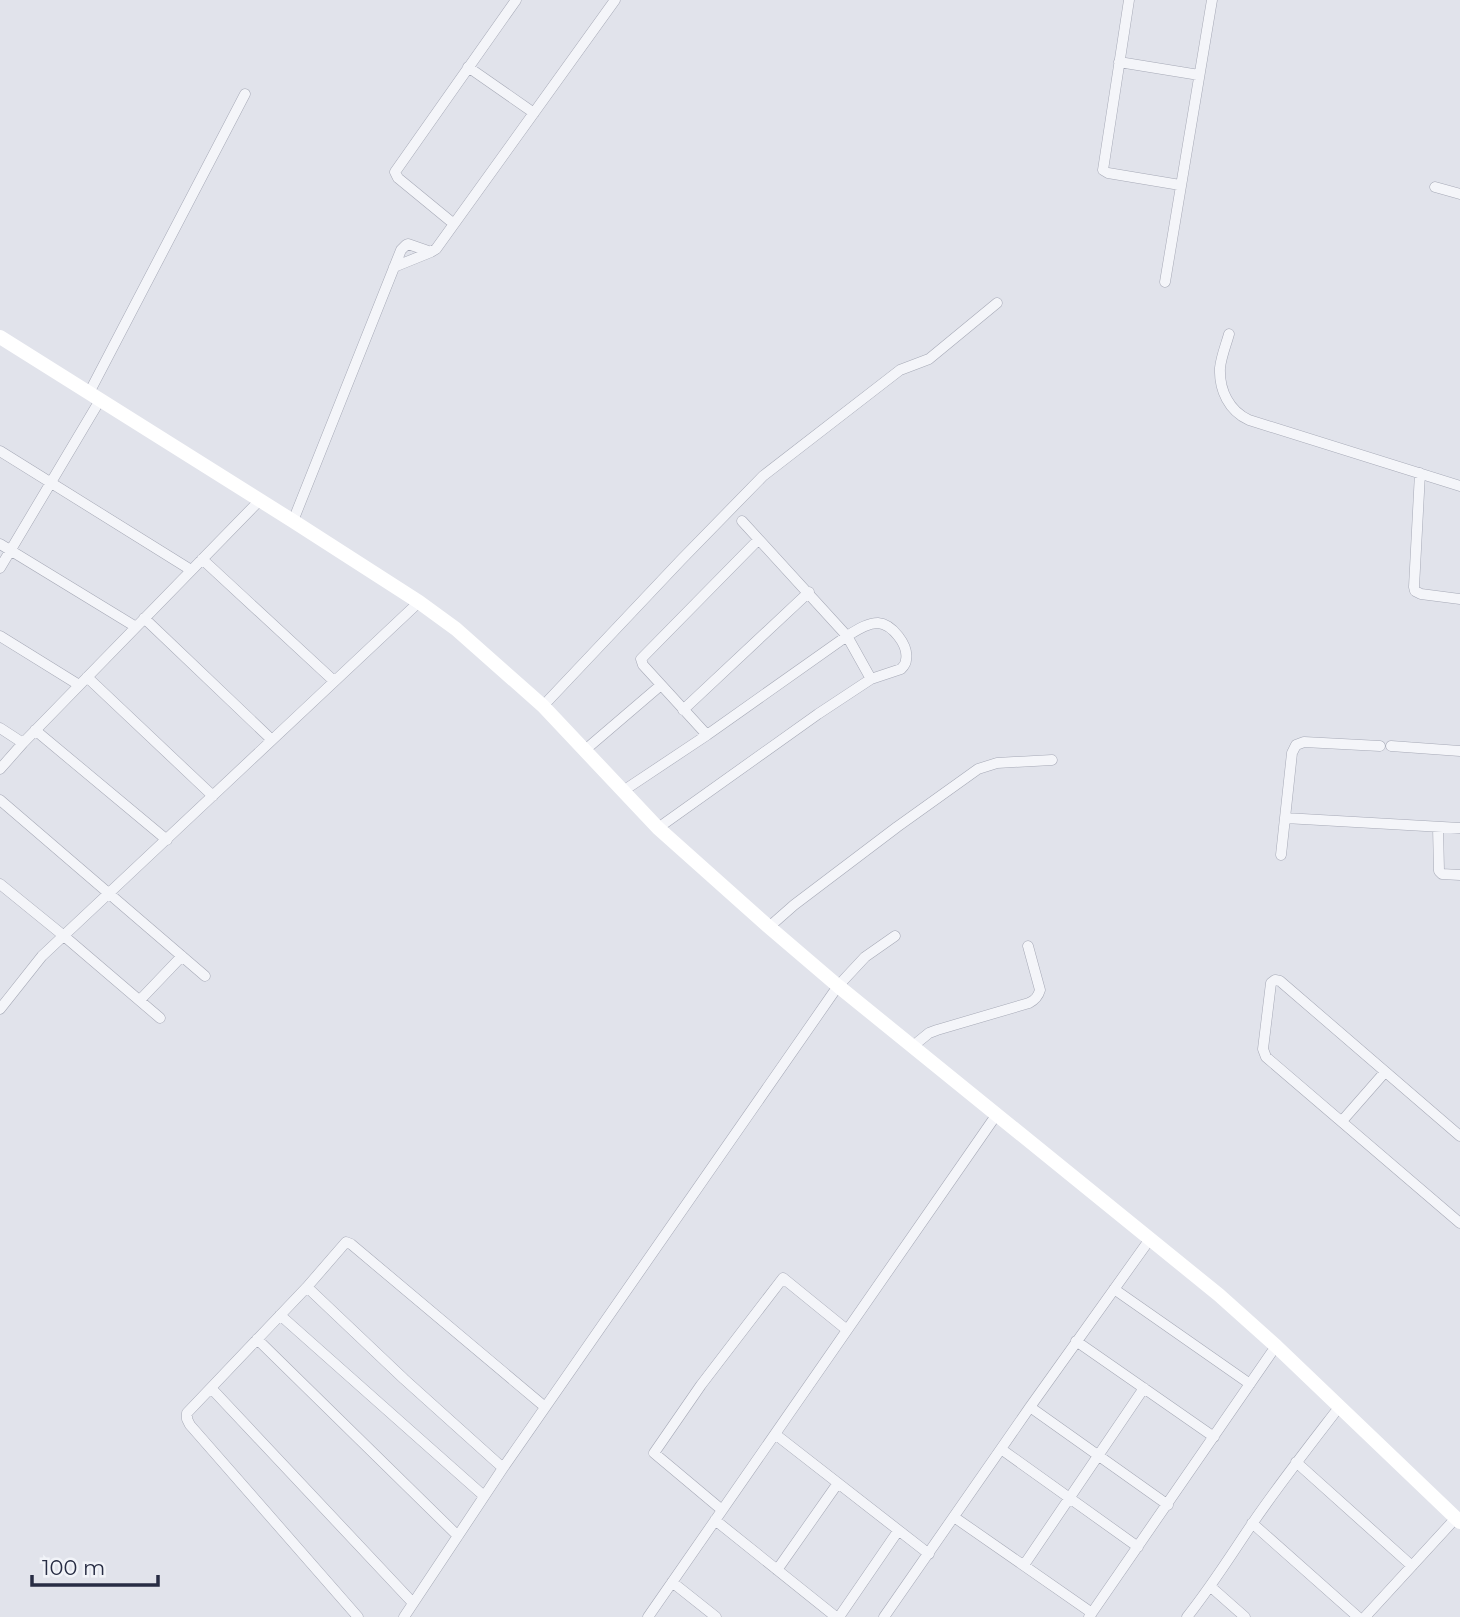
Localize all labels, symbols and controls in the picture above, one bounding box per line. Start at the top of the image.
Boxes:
scale bar [32,1544,158,1588]
text: 100 m [42,1555,105,1580]

